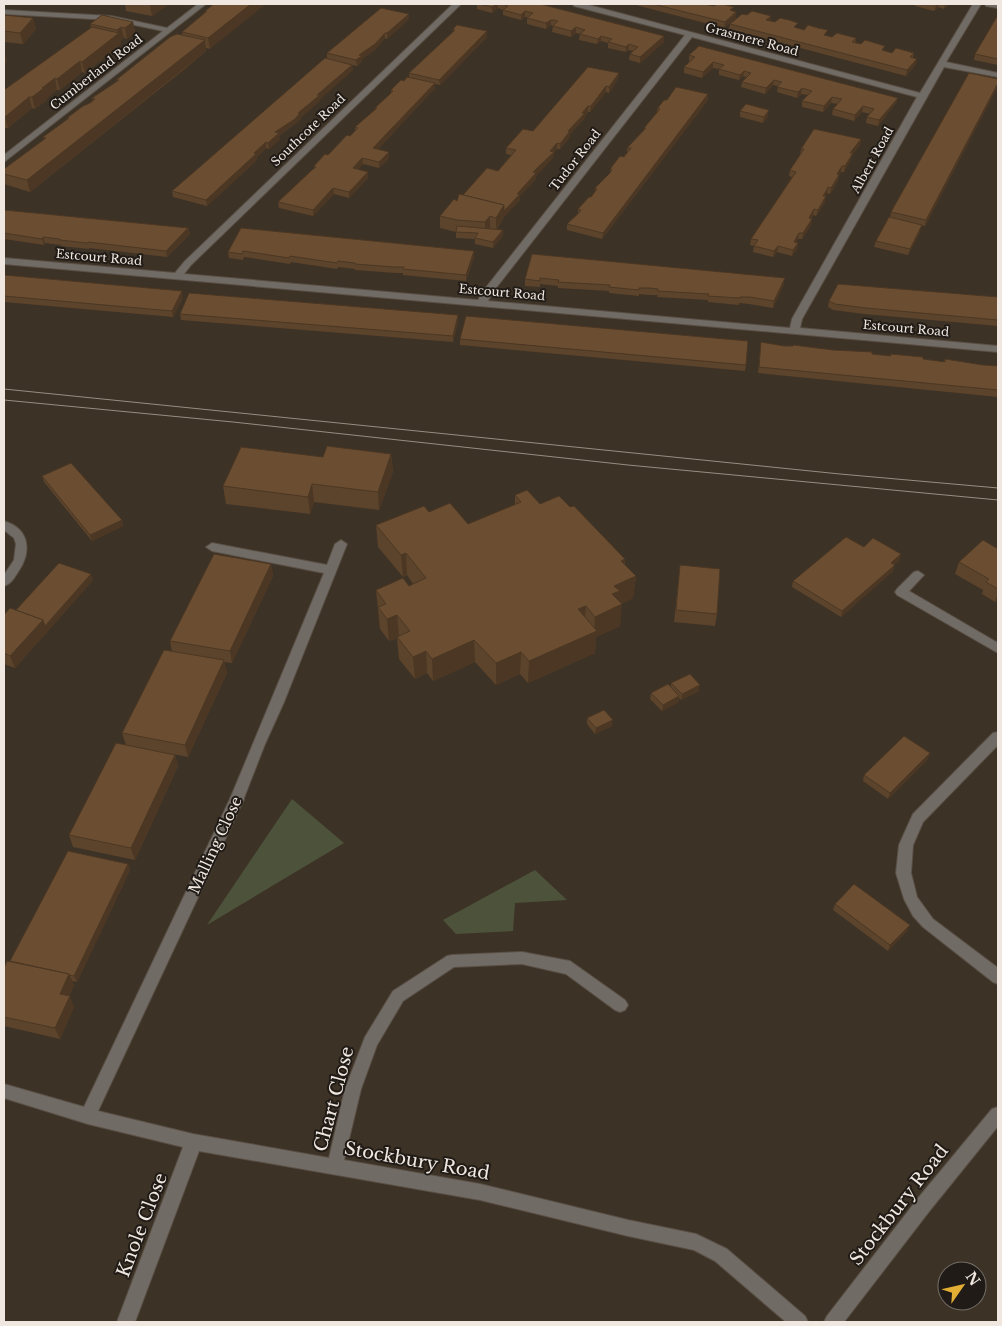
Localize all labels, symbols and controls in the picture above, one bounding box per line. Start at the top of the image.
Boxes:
street label: Grasmere Road [704,19,800,59]
street label: Cumberland Road [47,31,145,113]
street label: Southcote Road [268,91,348,169]
street label: Albert Road [847,124,896,197]
street label: Tudor Road [546,126,604,194]
street label: Estcourt Road [55,246,143,268]
street label: Estcourt Road [458,281,546,303]
street label: Estcourt Road [862,317,950,339]
street label: Malling Close [184,793,246,897]
street label: Chart Close [309,1044,359,1154]
street label: Stockbury Road [343,1137,491,1185]
street label: Stockbury Road [845,1140,953,1270]
street label: Knole Close [112,1170,172,1280]
north arrow [937,1261,987,1311]
text: N [962,1268,984,1289]

